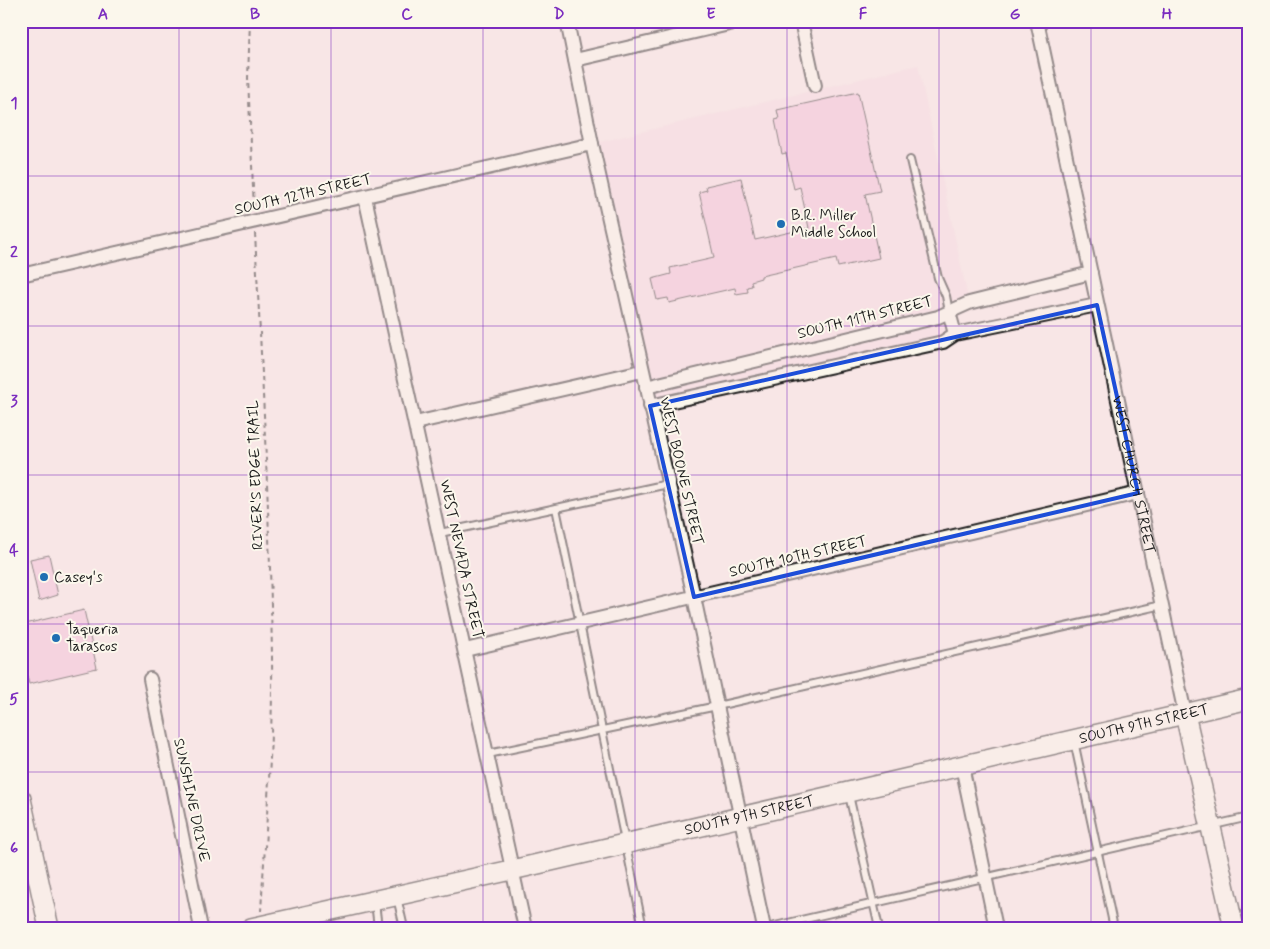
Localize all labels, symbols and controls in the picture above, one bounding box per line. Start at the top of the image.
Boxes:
text: A [98,4,108,25]
text: B [250,4,260,25]
text: C [401,4,413,25]
text: D [553,4,565,25]
text: E [706,4,716,25]
text: F [859,4,868,25]
text: G [1010,4,1021,25]
text: H [1162,4,1173,25]
text: 1 [10,93,18,114]
street label: SOUTH 12TH STREET [233,169,374,220]
place label: B.R. Miller Middle School [791,206,876,243]
marker: B.R. Miller Middle School [775,218,787,230]
text: 2 [10,242,18,263]
street label: SOUTH 11TH STREET [796,291,935,344]
text: 3 [10,391,18,412]
street label: WEST CHURCH STREET [1106,394,1160,556]
street label: WEST BOONE STREET [654,395,708,547]
street label: RIVER'S EDGE TRAIL [243,400,269,550]
street label: WEST NEVADA STREET [434,478,488,641]
street label: SOUTH 10TH STREET [727,531,869,583]
text: 4 [9,540,19,561]
place label: Casey's [54,568,103,588]
marker: Casey's [38,571,50,583]
place label: Taqueria Tarascos [66,620,118,657]
marker: Taqueria Tarascos [50,632,62,644]
text: 5 [9,689,19,710]
street label: SOUTH 9TH STREET [1077,700,1211,749]
street label: SUNSHINE DRIVE [168,736,214,864]
street label: SOUTH 9TH STREET [683,791,817,841]
text: 6 [10,838,18,859]

